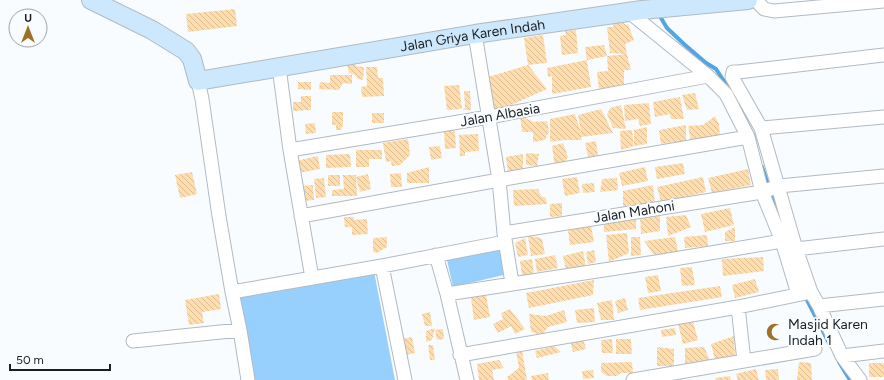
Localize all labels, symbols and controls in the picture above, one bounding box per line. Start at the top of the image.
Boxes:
north arrow [8,8,48,48]
text: U [24,12,32,25]
street label: Jalan Griya Karen Indah [399,16,546,55]
street label: Jalan Albasia [459,100,541,130]
street label: Jalan Mahoni [592,197,676,227]
place label: Masjid Karen Indah 1 [788,316,868,349]
mosque icon: Masjid Karen Indah 1 [765,322,785,342]
scale bar [10,346,110,372]
text: 50 m [16,353,44,367]

